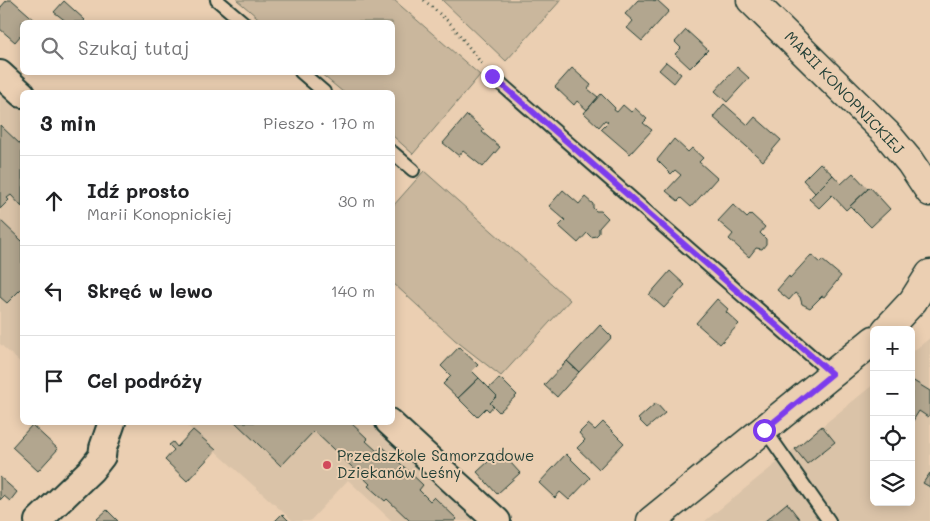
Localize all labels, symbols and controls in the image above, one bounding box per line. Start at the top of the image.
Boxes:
search box [20,20,395,75]
street label: MARII KONOPNICKIEJ [781,26,909,159]
icon: search [38,34,66,62]
text: Szukaj tutaj [78,35,189,60]
route end [481,65,504,88]
text: 3 min [40,109,96,136]
text: Pieszo · 170 m [263,112,375,133]
text: Idź prosto [87,178,189,203]
icon: ahead [40,187,68,215]
text: 30 m [338,190,375,211]
text: Marii Konopnickiej [87,203,232,224]
icon: left [40,277,68,305]
text: Skręć w lewo [87,278,213,303]
text: 140 m [331,280,375,301]
map controls [870,326,915,506]
button: + [870,326,915,371]
icon: arrive [40,367,68,395]
text: Cel podróży [87,368,202,393]
button: − [870,371,915,416]
button: locate [870,416,915,461]
route start [753,419,776,442]
place label: Przedszkole Samorządowe Dziekanów Leśny [337,445,534,482]
marker: Przedszkole Samorządowe Dziekanów Leśny [321,459,333,471]
button: layers [870,461,915,506]

